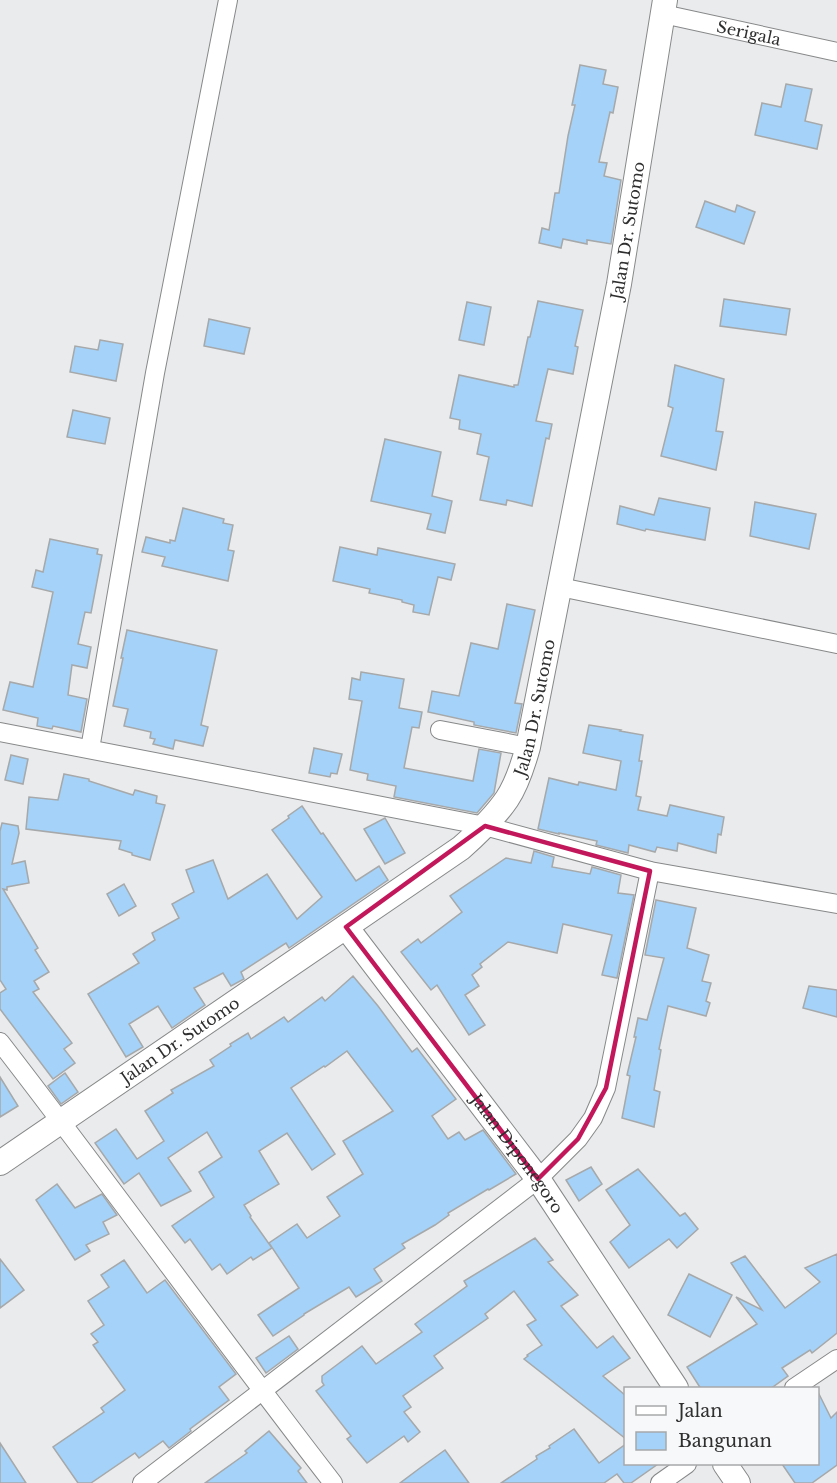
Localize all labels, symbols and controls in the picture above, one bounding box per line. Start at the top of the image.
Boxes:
street label: Serigala [715,16,783,50]
street label: Jalan Dr. Sutomo [606,160,649,303]
street label: Jalan Dr. Sutomo [509,637,559,781]
street label: Jalan Dr. Sutomo [115,992,243,1089]
street label: Jalan Diponegoro [465,1088,568,1217]
legend [624,1387,819,1465]
text: Jalan [676,1400,723,1422]
text: Bangunan [678,1430,772,1452]

